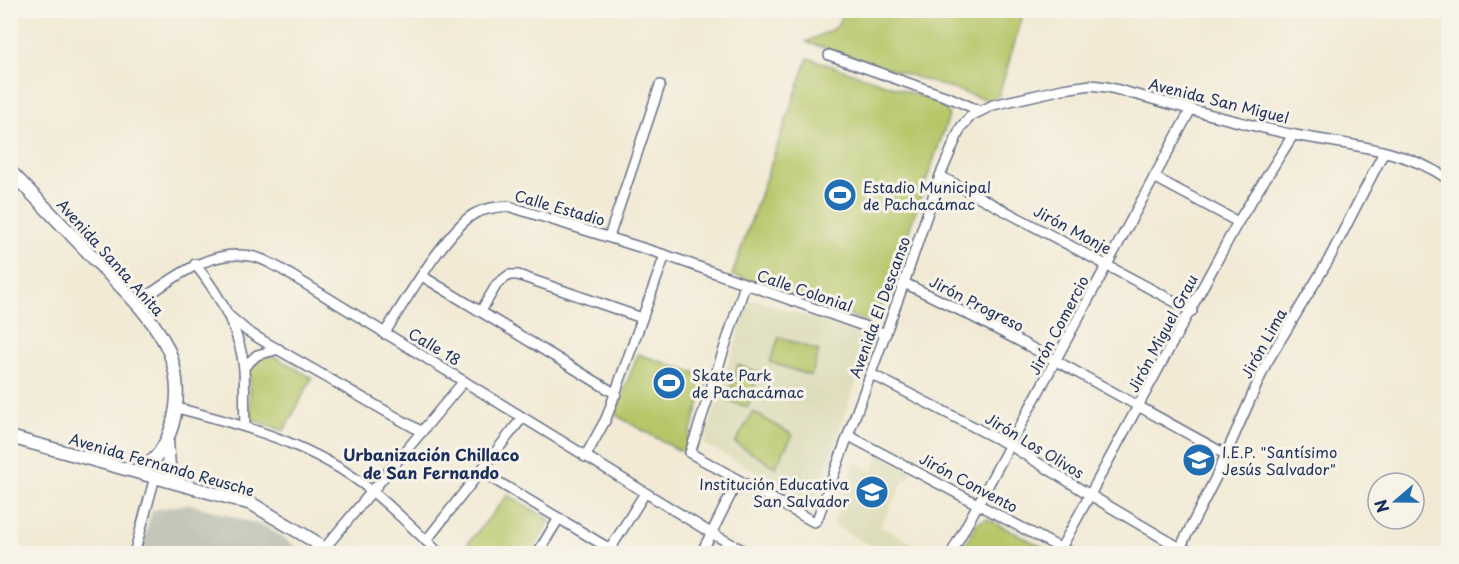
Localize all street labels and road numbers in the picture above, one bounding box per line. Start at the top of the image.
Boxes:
street label: Avenida San Miguel [1146,71,1292,129]
street label: Calle Estadio [512,183,608,231]
street label: Avenida Santa Anita [52,193,170,321]
street label: Jirón Monje [1030,199,1116,259]
street label: Avenida El Descanso [843,233,915,381]
street label: Calle Colonial [754,263,856,317]
street label: Jirón Progreso [926,269,1028,337]
street label: Jirón Miguel Grau [1121,270,1203,396]
street label: Jirón Comercio [1022,271,1094,379]
street label: Jirón Lima [1234,303,1292,382]
street label: Calle 18 [404,321,466,371]
street label: Jirón Los Olivos [981,406,1089,484]
street label: Avenida Fernando Reusche [67,427,258,502]
street label: Jirón Convento [916,446,1022,518]

